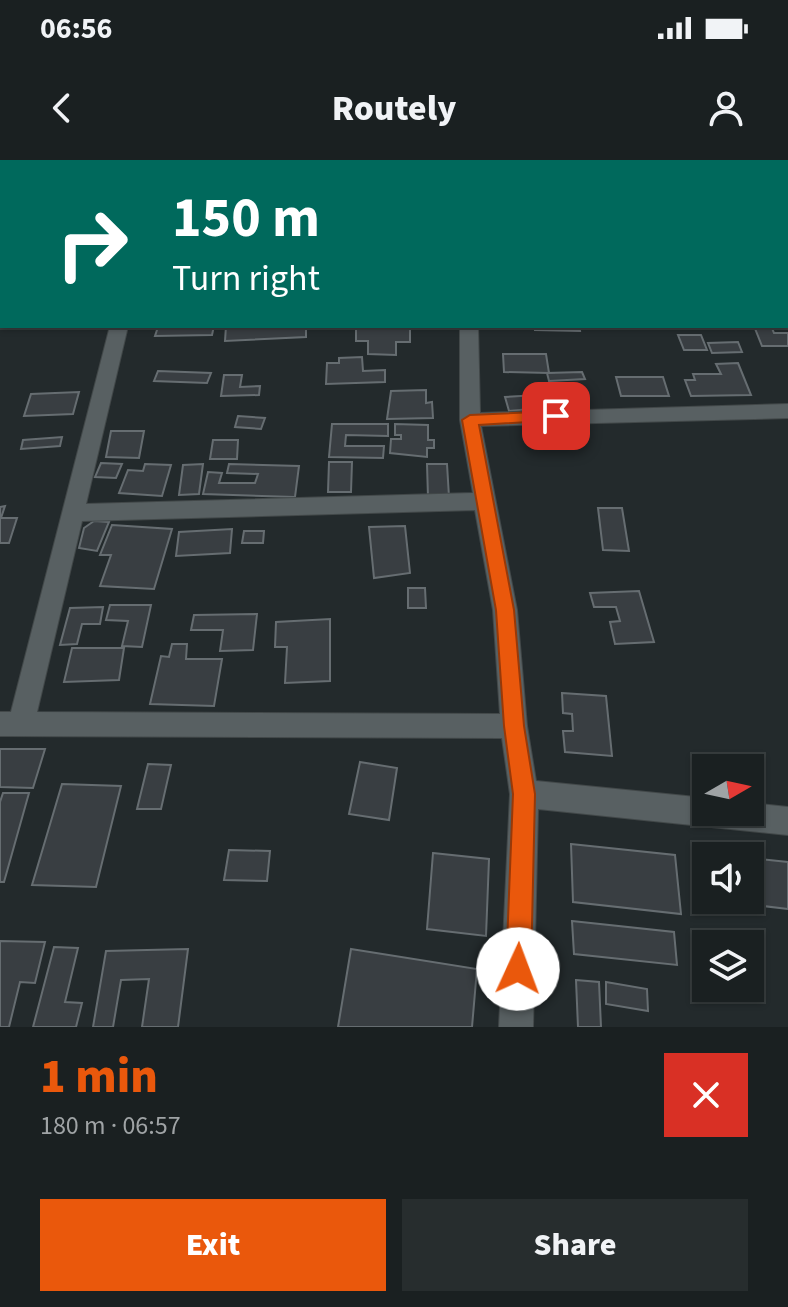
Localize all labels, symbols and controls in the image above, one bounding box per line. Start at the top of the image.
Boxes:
text: 06:56 [40,7,112,50]
text: Routely [332,83,456,134]
icon: back [40,86,84,130]
icon: person [704,86,748,130]
text: 150 m [172,179,320,258]
icon: right [40,192,144,296]
text: Turn right [172,253,320,304]
pin [522,382,590,450]
icon: arrive [534,394,578,438]
north arrow [692,754,764,826]
map controls [692,754,764,1002]
button: sound [692,842,764,914]
position arrow [476,927,560,1011]
button: layers [692,930,764,1002]
text: 1 min [40,1043,158,1111]
button: close [664,1053,748,1137]
text: 180 m · 06:57 [40,1107,181,1144]
button: Exit [40,1199,386,1291]
button: Share [402,1199,748,1291]

